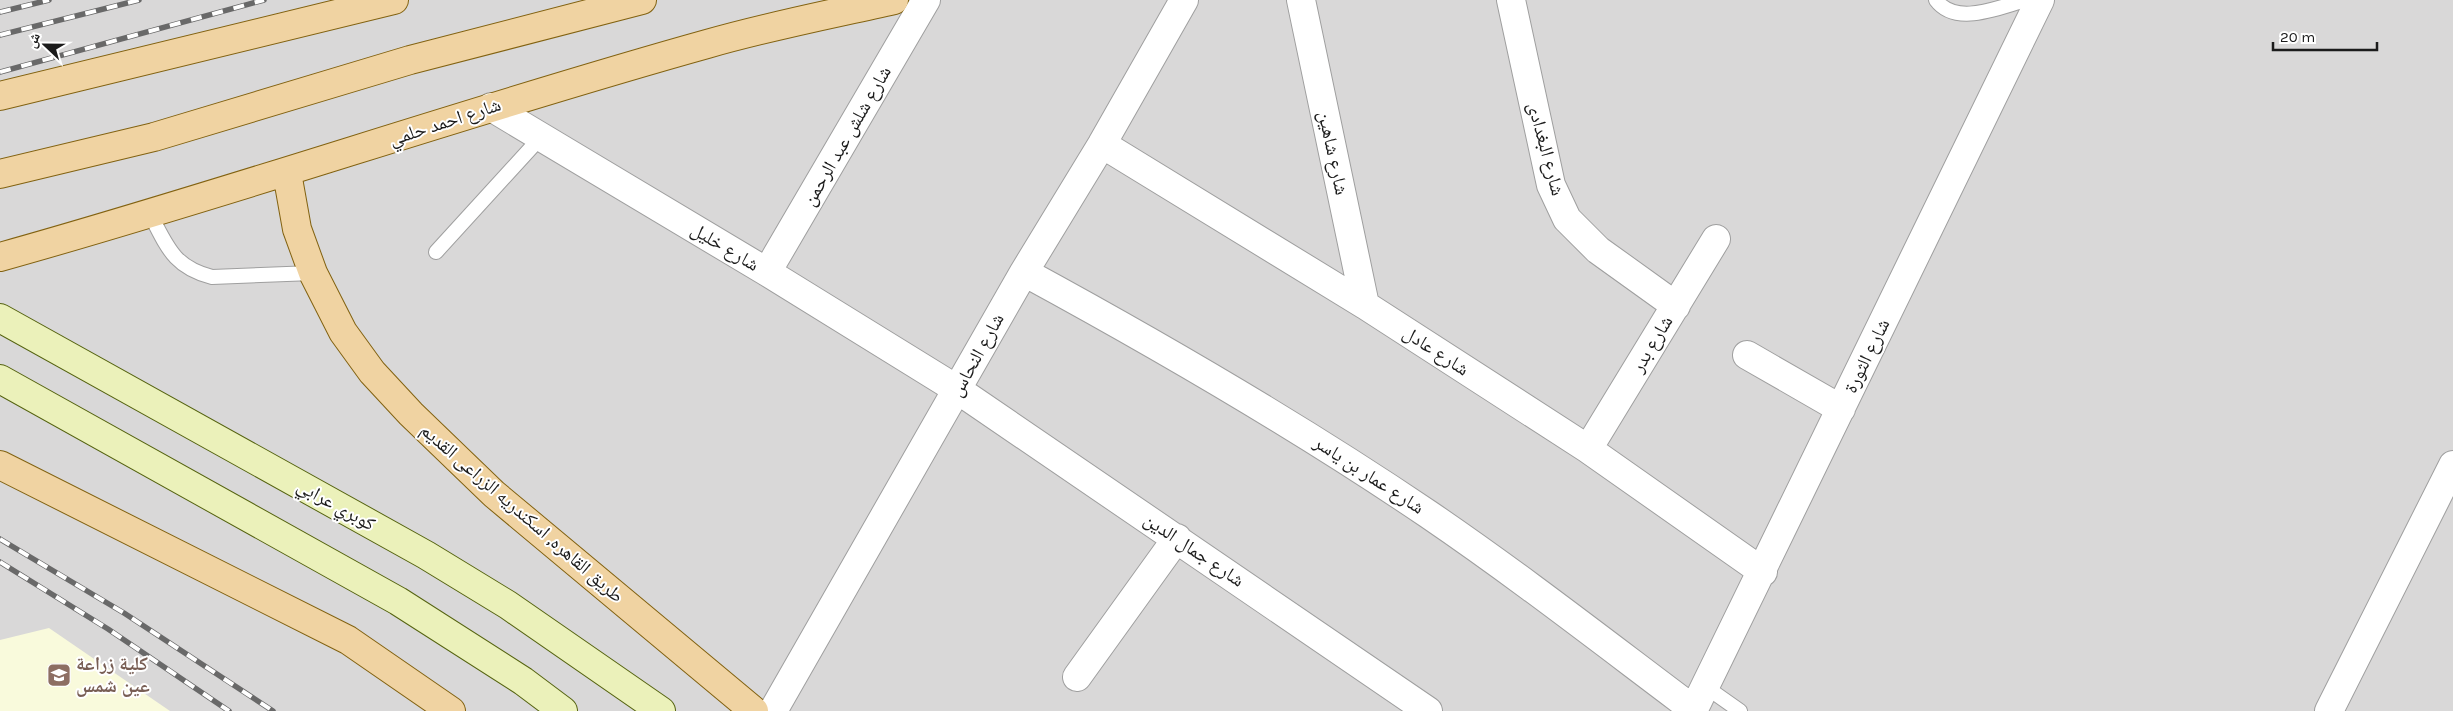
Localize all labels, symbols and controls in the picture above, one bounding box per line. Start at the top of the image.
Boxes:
north arrow [20,20,70,70]
scale bar [2273,20,2377,52]
text: 20 m [2280,28,2315,46]
text: ش [23,30,44,50]
street label: شارع شلش عبد الرحمن [798,62,896,210]
street label: شارع احمد حلمي [386,94,505,154]
street label: شارع البغدادى [1523,100,1569,198]
street label: شارع شاهين [1313,109,1353,197]
street label: شارع خليل [687,218,763,276]
street label: شارع النحاس [945,310,1009,400]
street label: شارع بدر [1626,312,1677,377]
street label: شارع الثورة [1840,315,1894,397]
street label: شارع عادل [1399,322,1473,380]
street label: طريق القاهره, اسكندريه الزراعى القديم [415,419,628,608]
street label: شارع عمار بن ياسر [1309,431,1428,519]
street label: كوبري عرابي [291,475,379,539]
street label: شارع جمال الدين [1140,508,1248,592]
place label: كلية زراعة عين شمس [76,653,150,697]
school or university icon: كلية زراعة عين شمس [46,662,72,688]

